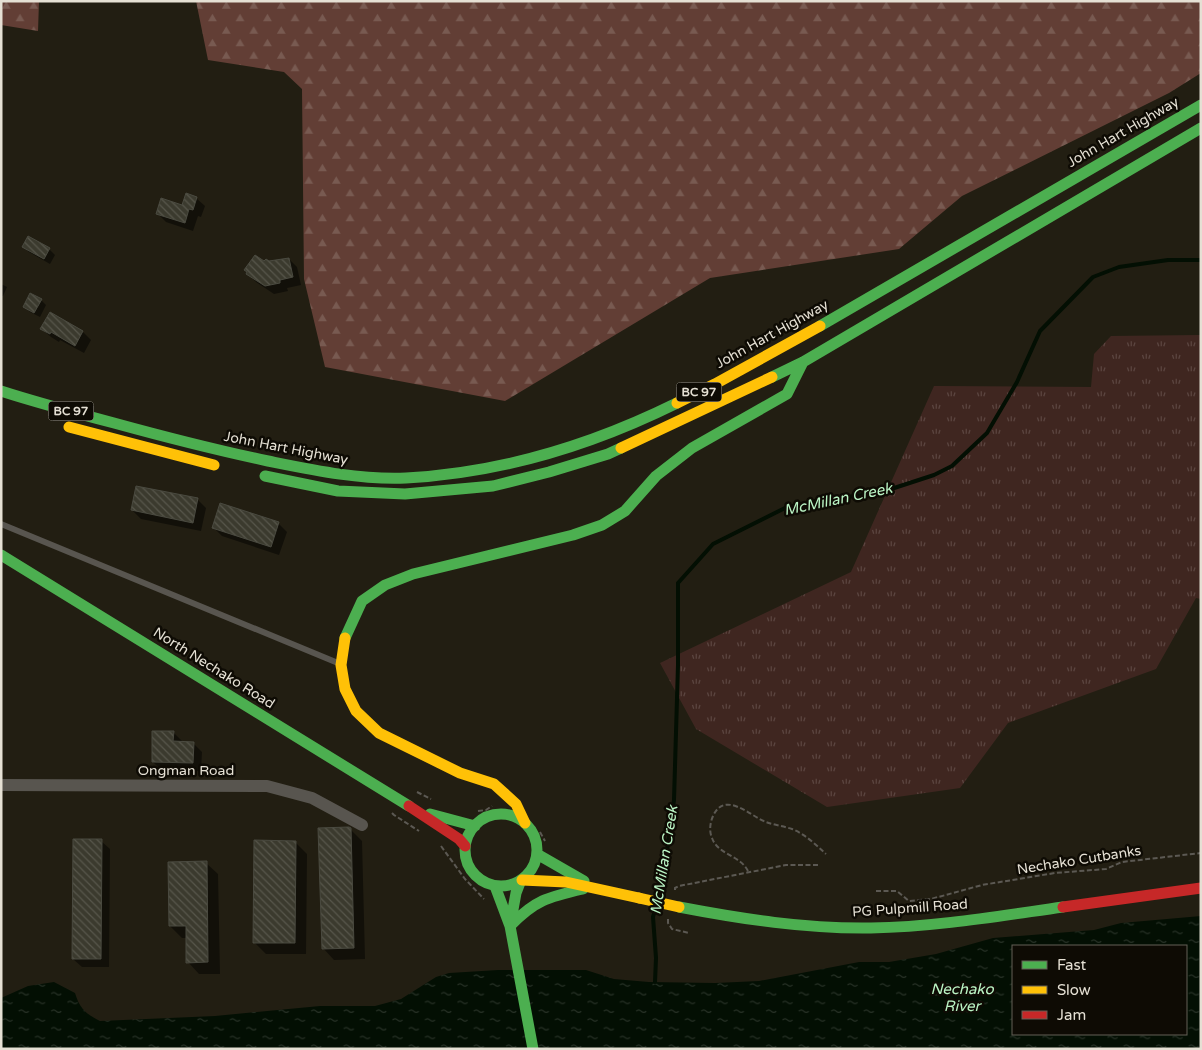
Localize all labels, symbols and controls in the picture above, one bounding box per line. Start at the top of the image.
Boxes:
street label: John Hart Highway [1064,93,1182,171]
street label: John Hart Highway [713,296,832,372]
road number: BC 97 [676,382,722,402]
road number: BC 97 [48,402,94,421]
street label: John Hart Highway [223,428,350,468]
water label: McMillan Creek [782,478,896,519]
street label: North Nechako Road [150,624,278,712]
street label: Ongman Road [138,762,234,779]
water label: McMillan Creek [646,802,682,916]
street label: Nechako Cutbanks [1016,842,1143,878]
street label: PG Pulpmill Road [852,895,968,921]
legend [1012,945,1187,1035]
text: Fast [1057,956,1087,974]
water label: Nechako River [930,980,994,1015]
text: Slow [1057,981,1091,999]
text: Jam [1057,1006,1086,1024]

